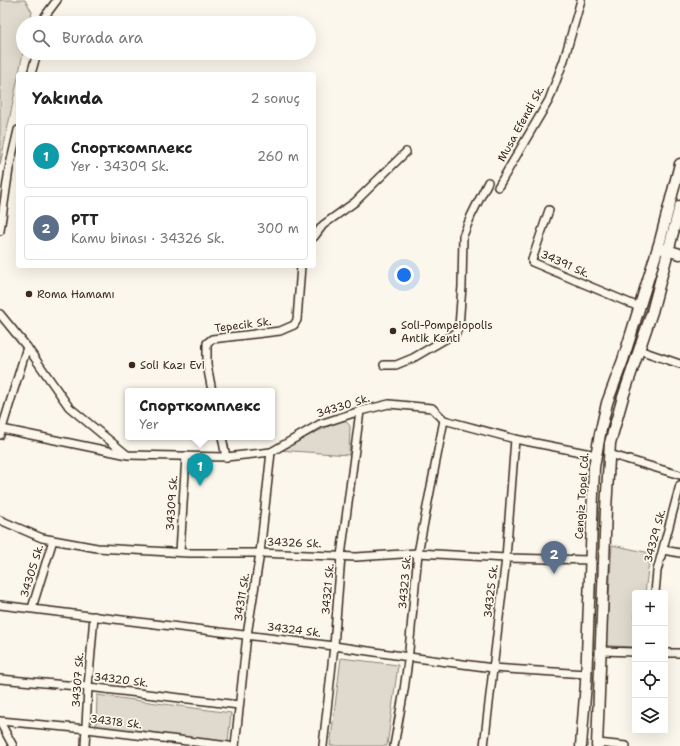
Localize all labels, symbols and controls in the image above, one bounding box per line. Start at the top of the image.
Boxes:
search box [16,16,316,60]
icon: search [30,27,52,49]
text: Burada ara [62,28,143,48]
street label: Musa Efendi Sk. [494,83,548,164]
text: Yakında [32,87,103,109]
text: 2 sonuç [251,90,300,107]
text: Спорткомплекс [71,138,193,158]
text: 1 [43,148,49,165]
text: 260 m [257,148,299,165]
text: Yer · 34309 Sk. [71,158,169,175]
text: PTT [71,210,99,230]
text: 2 [41,220,51,237]
text: 300 m [256,220,299,237]
text: Kamu binası · 34326 Sk. [71,230,224,247]
street label: 34391 Sk. [538,247,592,281]
your location [394,265,414,285]
place label: Roma Hamamı [37,287,115,302]
marker: Roma Hamamı [24,289,34,299]
street label: Tepecik Sk. [214,314,272,336]
place label: Soli-Pompeiopolis Antik Kenti [401,318,493,346]
marker: Soli-Pompeiopolis Antik Kenti [388,326,398,336]
place label: Soli Kazı Evi [140,358,205,373]
marker: Soli Kazı Evi [127,360,137,370]
popup [125,388,275,440]
street label: 34330 Sk. [314,391,372,421]
text: Спорткомплекс [139,396,261,416]
text: Yer [139,416,159,433]
street label: Cengiz Topel Cd. [571,452,593,540]
pin: 1 [187,453,213,486]
street label: 34309 Sk. [163,475,181,531]
street label: 34329 Sk. [641,507,669,564]
street label: 34326 Sk. [266,535,322,551]
pin: 2 [541,541,567,574]
street label: 34305 Sk. [17,542,47,599]
street label: 34323 Sk. [395,554,415,610]
street label: 34321 Sk. [318,562,338,615]
street label: 34325 Sk. [480,563,502,619]
street label: 34311 Sk. [231,572,253,622]
map controls [632,590,668,734]
button: + [632,590,668,626]
street label: 34324 Sk. [266,619,322,641]
button: − [632,626,668,662]
street label: 34307 Sk. [69,652,87,708]
button: locate [632,662,668,698]
street label: 34320 Sk. [93,669,149,691]
button: layers [632,698,668,734]
street label: 34318 Sk. [89,711,143,733]

